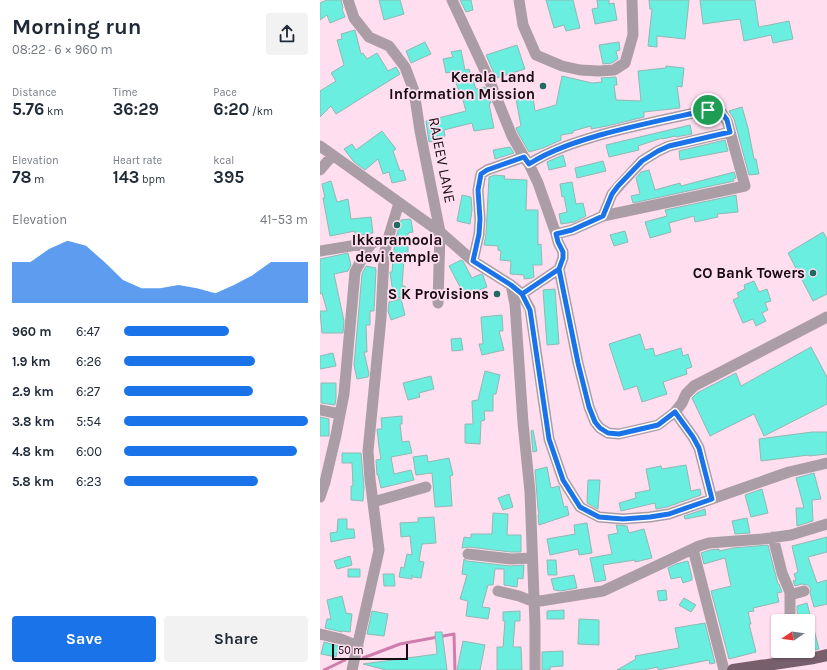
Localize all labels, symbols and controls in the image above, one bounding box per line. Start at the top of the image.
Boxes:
button: share [266,13,308,55]
text: Morning run [12,14,141,40]
text: 08:22 · 6 × 960 m [12,42,113,57]
place label: Kerala Land Information Mission [389,68,535,103]
marker: Kerala Land Information Mission [538,81,548,91]
text: Distance [12,86,56,99]
text: Time [113,86,137,99]
text: Pace [213,86,237,99]
pin [691,93,725,127]
text: 5.76 [12,99,44,119]
text: 36:29 [113,99,159,119]
text: 6:20 [213,99,249,119]
icon: arrive [697,99,719,121]
text: km [44,105,63,118]
text: /km [249,105,273,118]
street label: RAJEEV LANE [425,116,459,204]
text: Elevation [12,154,59,167]
text: Heart rate [113,154,162,167]
text: kcal [213,154,234,167]
text: 78 [12,167,31,187]
text: 143 [113,167,139,187]
text: 395 [213,167,244,187]
text: m [31,173,44,186]
text: bpm [139,173,165,186]
text: Elevation [12,212,67,227]
text: 41–53 m [260,212,308,227]
marker: Ikkaramoola devi temple [392,220,402,230]
place label: Ikkaramoola devi temple [352,231,442,266]
place label: CO Bank Towers [693,264,805,282]
marker: CO Bank Towers [808,268,818,278]
place label: S K Provisions [388,285,489,303]
marker: S K Provisions [492,289,502,299]
text: 960 m [12,324,52,339]
text: 6:47 [76,324,100,339]
text: 1.9 km [12,354,51,369]
text: 6:26 [76,354,101,369]
text: 2.9 km [12,384,54,399]
text: 6:27 [76,384,100,399]
text: 3.8 km [12,414,55,429]
text: 5:54 [76,414,101,429]
text: 4.8 km [12,444,54,459]
text: 6:00 [76,444,102,459]
text: 5.8 km [12,474,54,489]
text: 6:23 [76,474,102,489]
north arrow [771,614,815,658]
map controls [771,614,815,658]
button: Save [12,616,156,662]
button: Share [164,616,308,662]
scale bar [332,642,408,661]
text: 50 m [338,644,364,657]

